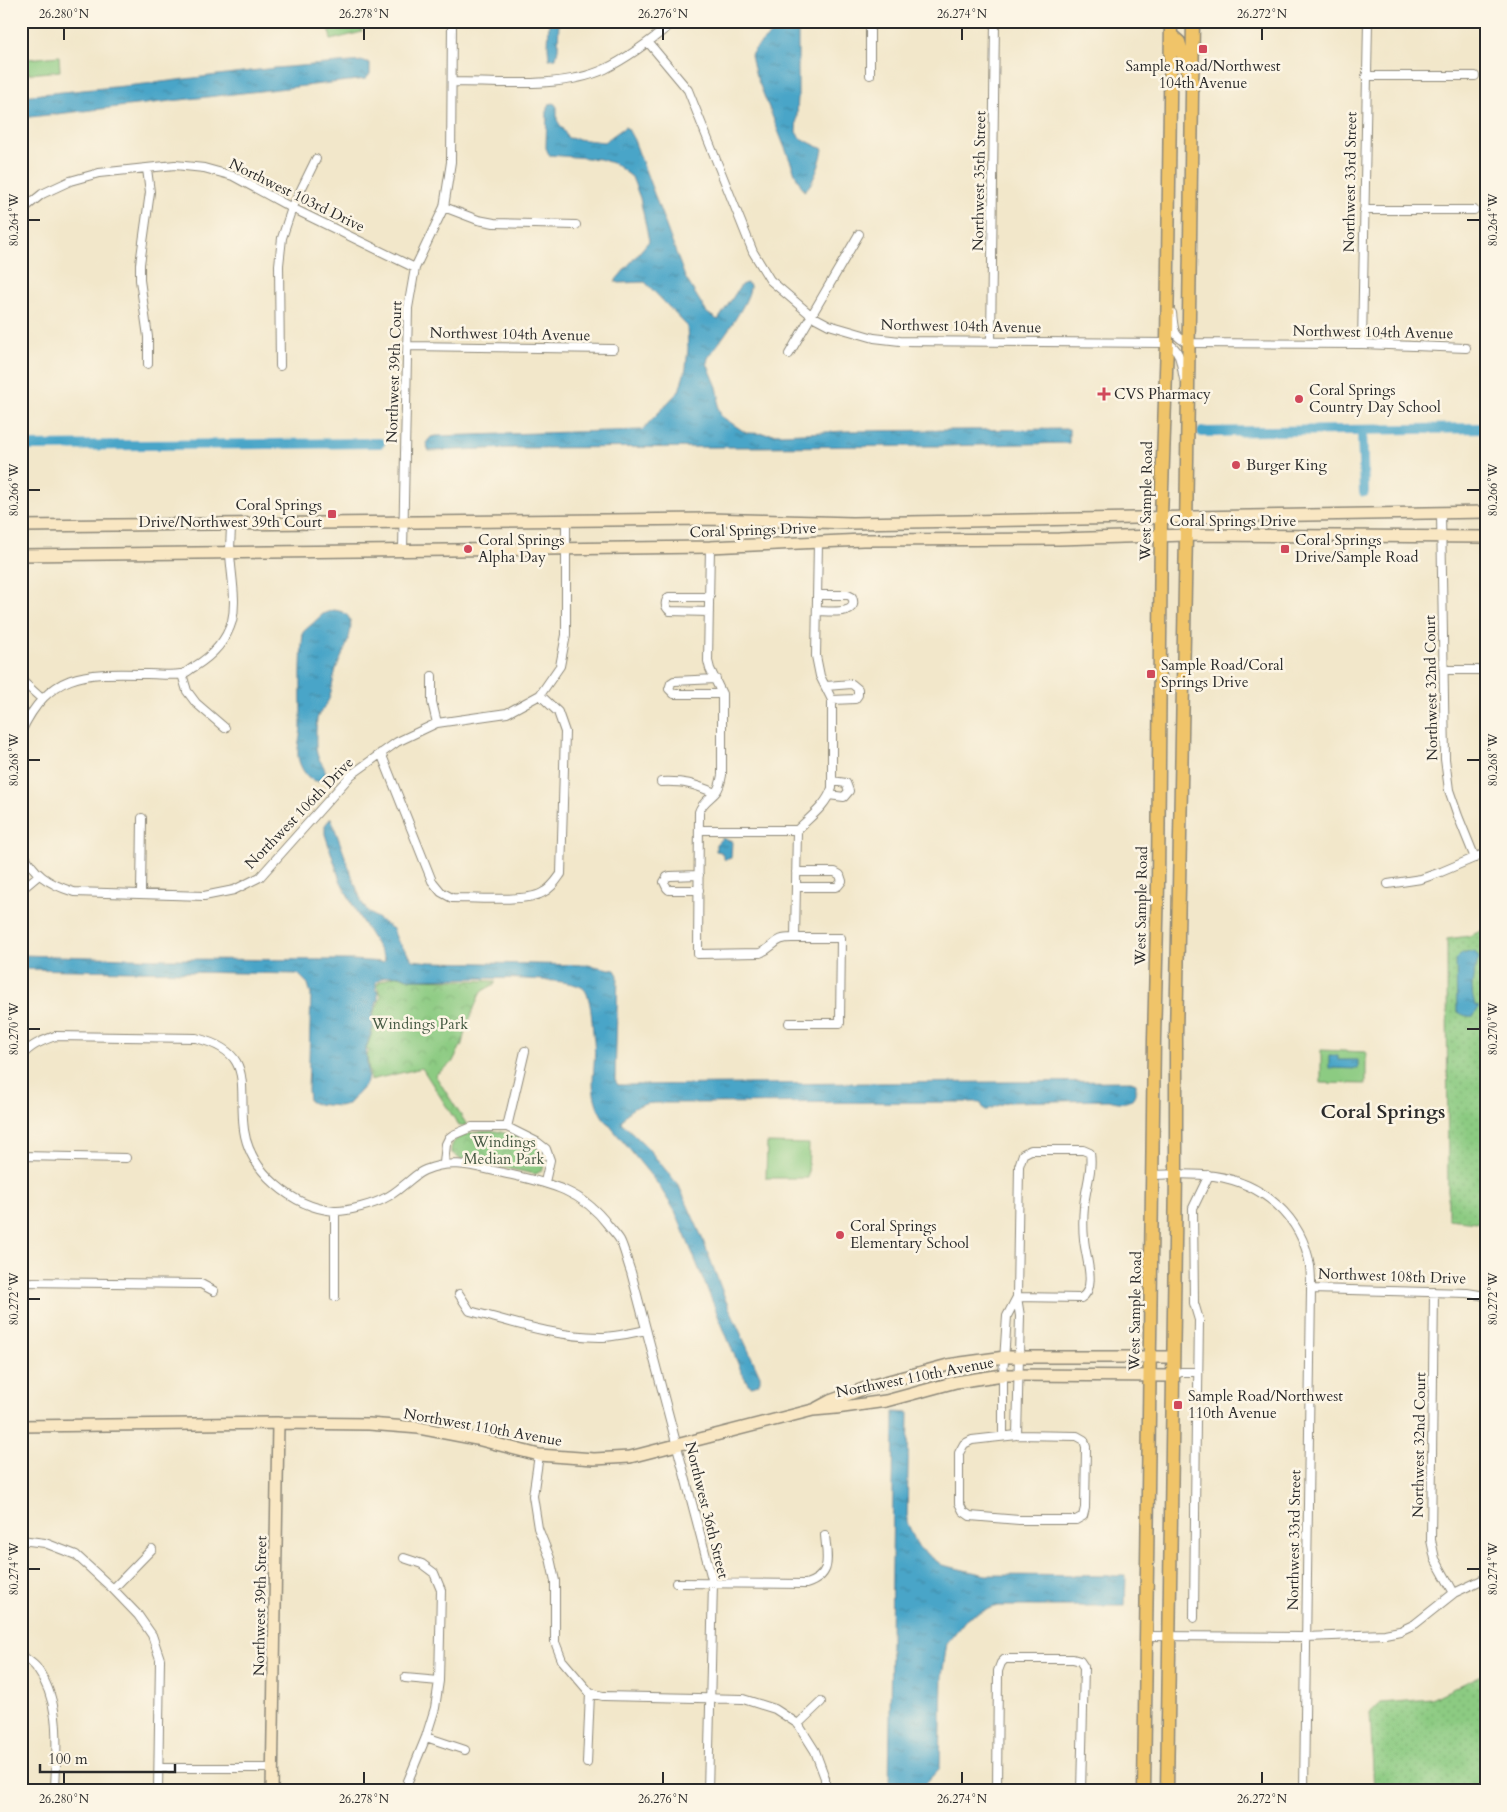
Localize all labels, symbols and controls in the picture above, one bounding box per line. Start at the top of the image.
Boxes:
text: 26.280°N [39,6,90,22]
text: 26.278°N [339,6,390,22]
text: 26.276°N [638,6,689,22]
text: 26.274°N [937,6,988,22]
text: 26.272°N [1237,6,1288,22]
marker: Sample Road/Northwest 104th Avenue [1197,43,1209,55]
place label: Sample Road/Northwest 104th Avenue [1125,56,1281,93]
street label: Northwest 35th Street [968,110,990,251]
street label: Northwest 33rd Street [1339,111,1361,253]
street label: Northwest 103rd Drive [226,153,368,237]
text: 80.264°W [6,193,22,247]
text: 80.264°W [1485,193,1501,247]
street label: Northwest 39th Court [382,300,406,443]
street label: Northwest 104th Avenue [881,315,1042,337]
street label: Northwest 104th Avenue [1293,321,1454,343]
street label: Northwest 104th Avenue [430,323,591,345]
place label: Coral Springs Country Day School [1309,380,1441,417]
place label: CVS Pharmacy [1114,384,1211,404]
marker: CVS Pharmacy [1098,388,1110,400]
marker: Coral Springs Country Day School [1293,393,1305,405]
street label: West Sample Road [1135,441,1157,562]
place label: Burger King [1246,455,1328,475]
marker: Burger King [1230,459,1242,471]
text: 80.266°W [6,463,22,517]
text: 80.266°W [1485,463,1501,517]
place label: Coral Springs Drive/Northwest 39th Court [139,495,322,532]
marker: Coral Springs Drive/Northwest 39th Court [326,508,338,520]
street label: Coral Springs Drive [1170,511,1297,531]
street label: Coral Springs Drive [689,518,817,542]
place label: Coral Springs Alpha Day [478,530,565,567]
place label: Coral Springs Drive/Sample Road [1295,530,1418,567]
marker: Coral Springs Alpha Day [462,543,474,555]
marker: Coral Springs Drive/Sample Road [1279,543,1291,555]
street label: Northwest 32nd Court [1420,615,1442,761]
place label: Sample Road/Coral Springs Drive [1161,655,1284,692]
marker: Sample Road/Coral Springs Drive [1145,668,1157,680]
text: 80.268°W [6,733,22,787]
text: 80.268°W [1485,733,1501,787]
street label: Northwest 106th Drive [240,753,358,873]
street label: West Sample Road [1130,846,1152,967]
text: 80.270°W [6,1002,22,1056]
text: 80.270°W [1485,1002,1501,1056]
park label: Windings Park [371,1014,468,1034]
district label: Coral Springs [1321,1098,1445,1125]
park label: Windings Median Park [463,1132,545,1169]
place label: Coral Springs Elementary School [850,1216,969,1253]
marker: Coral Springs Elementary School [834,1229,846,1241]
street label: West Sample Road [1124,1251,1146,1372]
street label: Northwest 108th Drive [1318,1263,1467,1289]
text: 80.272°W [6,1272,22,1326]
text: 80.272°W [1485,1272,1501,1326]
street label: Northwest 110th Avenue [834,1352,996,1402]
street label: Northwest 32nd Court [1408,1372,1430,1518]
place label: Sample Road/Northwest 110th Avenue [1188,1386,1343,1423]
marker: Sample Road/Northwest 110th Avenue [1172,1399,1184,1411]
street label: Northwest 110th Avenue [402,1403,564,1451]
street label: Northwest 36th Street [680,1439,734,1581]
street label: Northwest 33rd Street [1283,1469,1305,1611]
street label: Northwest 39th Street [249,1535,271,1676]
text: 80.274°W [6,1542,22,1596]
text: 80.274°W [1485,1542,1501,1596]
scale bar [40,1742,175,1774]
text: 100 m [48,1749,88,1769]
text: 26.280°N [39,1791,90,1807]
text: 26.278°N [339,1791,390,1807]
text: 26.276°N [638,1791,689,1807]
text: 26.274°N [937,1791,988,1807]
text: 26.272°N [1237,1791,1288,1807]

